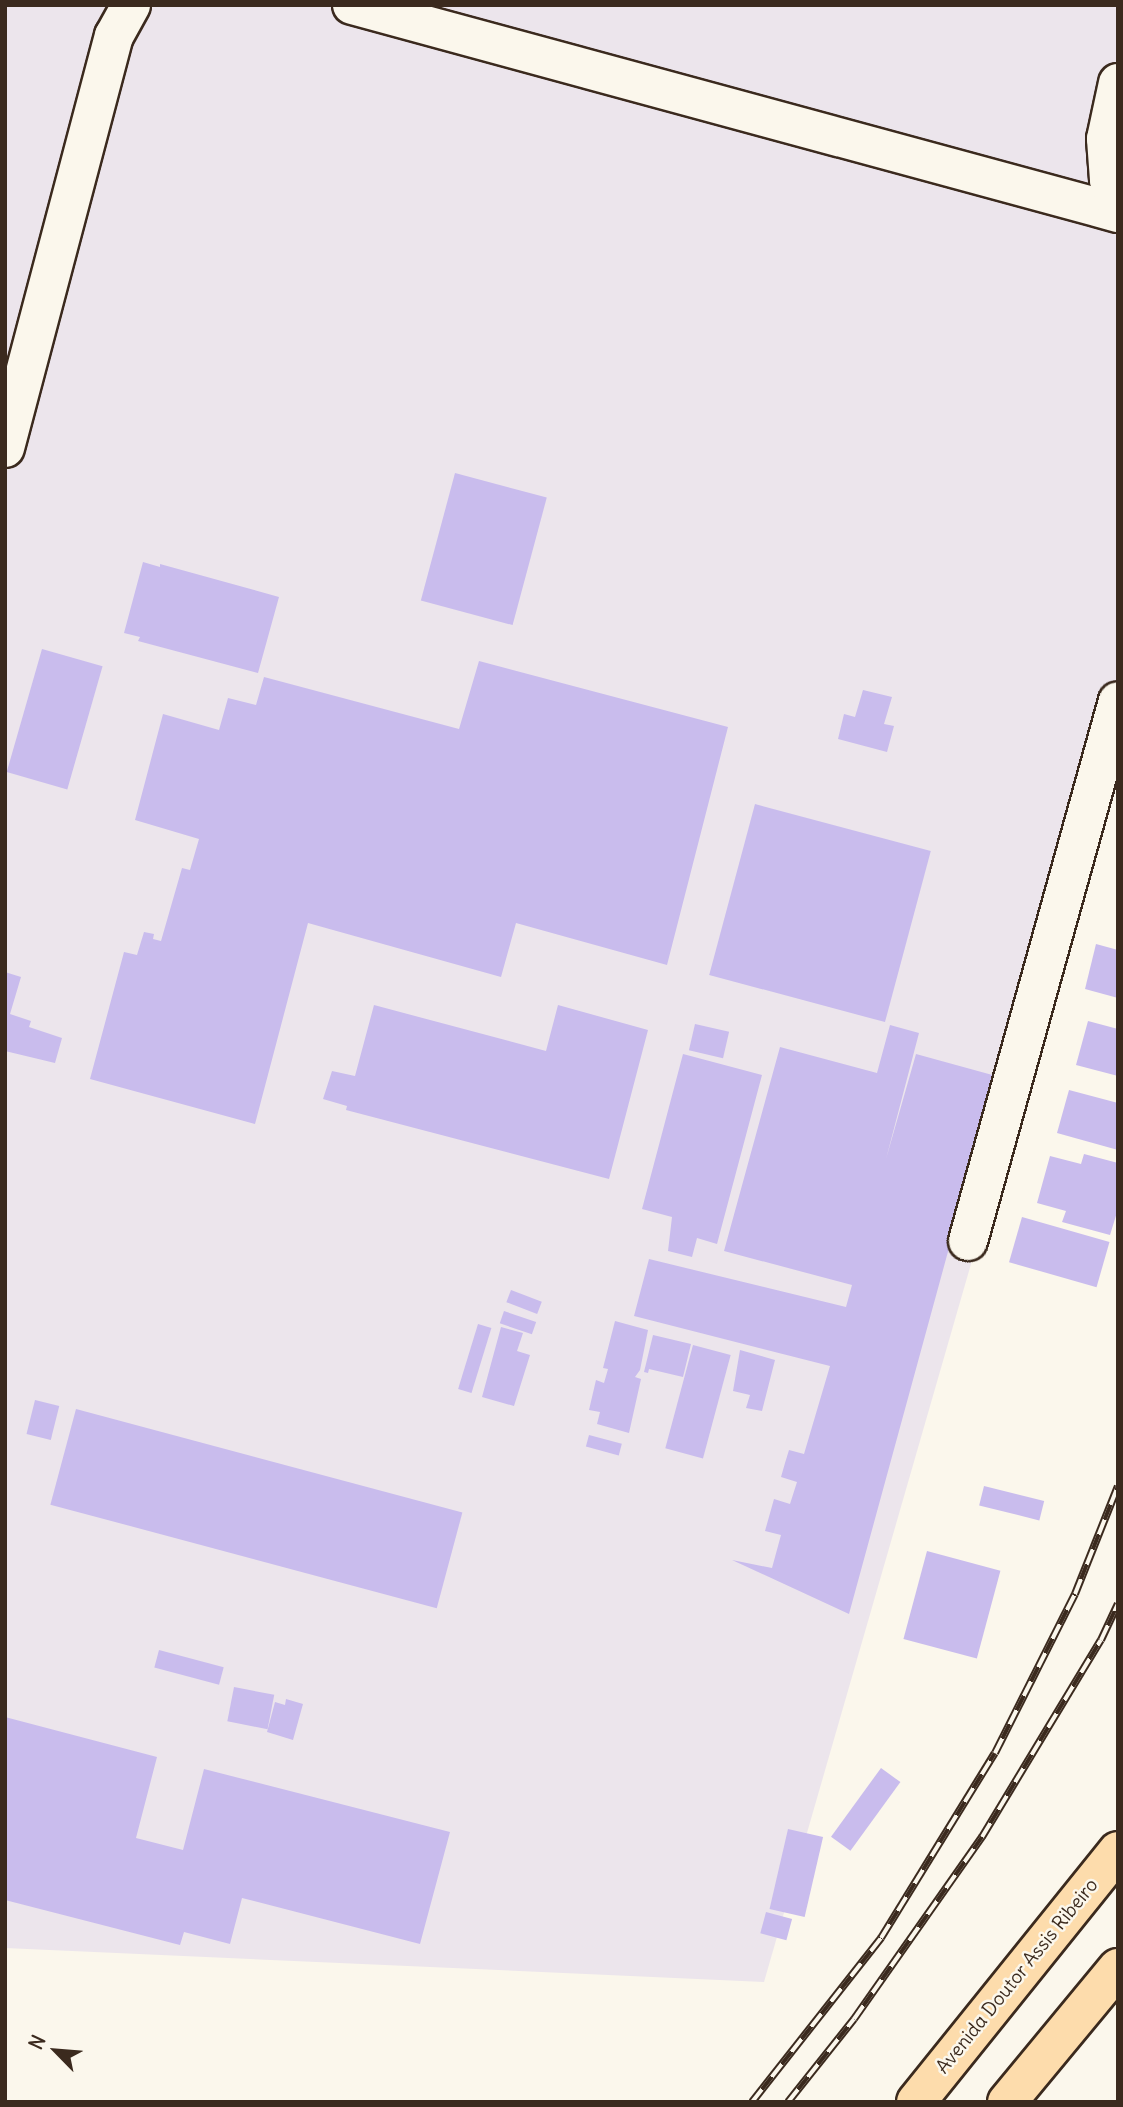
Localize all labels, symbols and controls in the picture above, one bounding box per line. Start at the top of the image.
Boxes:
street label: Avenida Doutor Assis Ribeiro [931,1874,1103,2078]
north arrow [21,2016,91,2086]
text: N [23,2031,51,2053]

